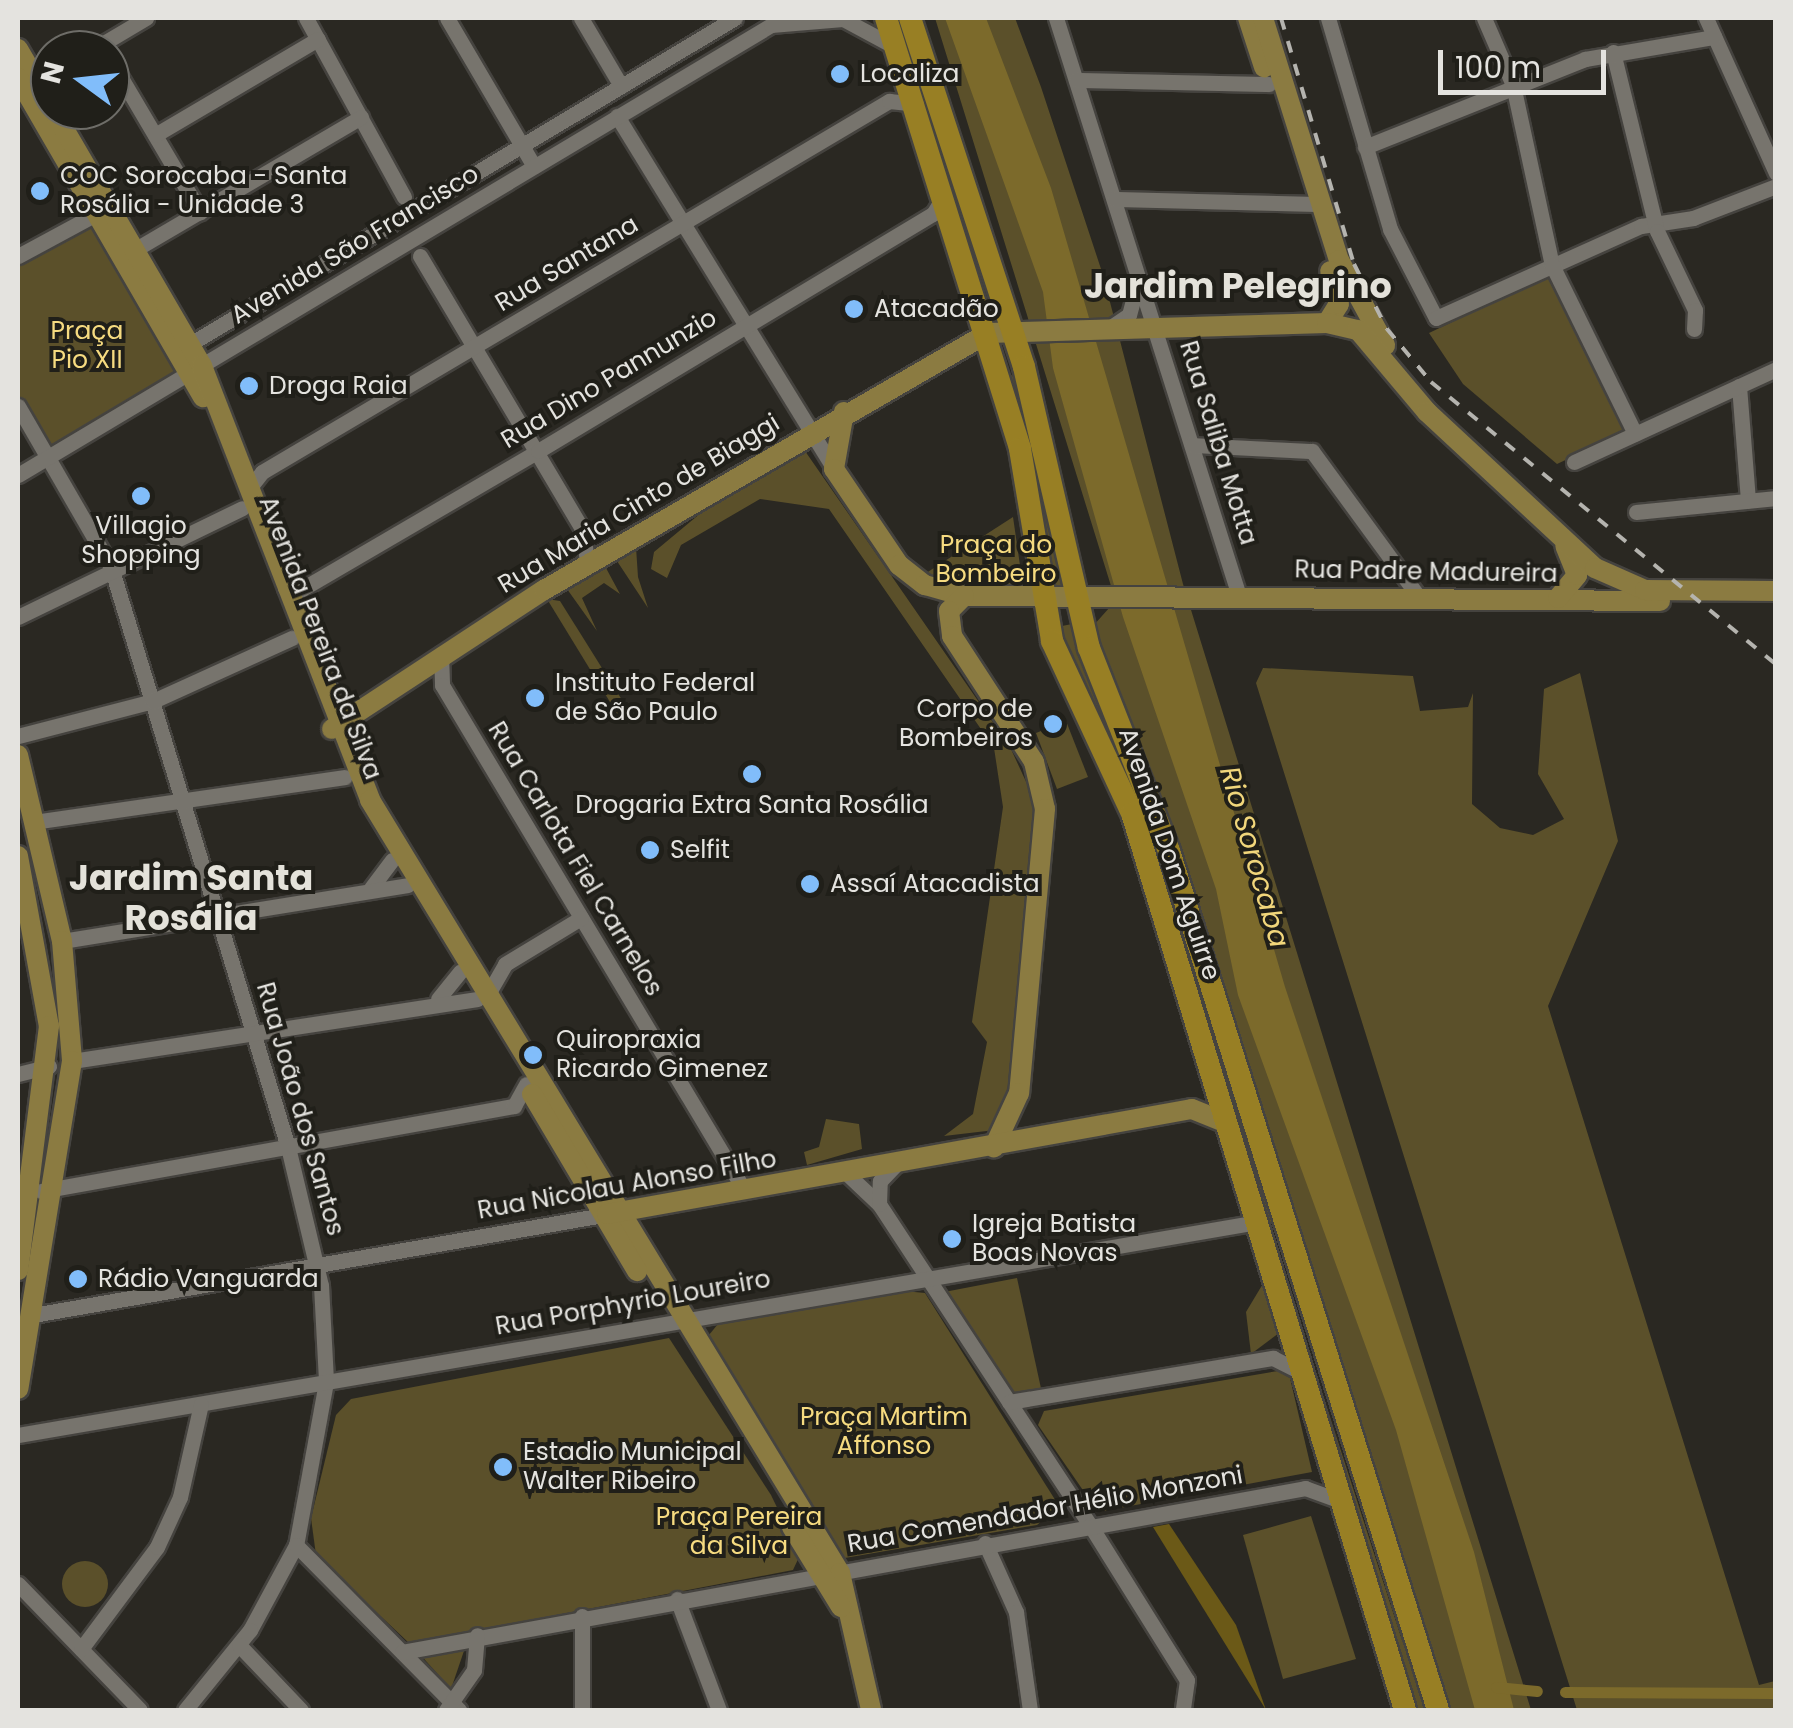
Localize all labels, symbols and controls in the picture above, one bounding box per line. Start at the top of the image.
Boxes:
north arrow [30,30,130,130]
scale bar [1443,30,1610,92]
text: 100 m [1455,46,1541,89]
text: N [31,57,74,88]
place label: Localiza [860,59,959,89]
marker: Localiza [829,63,851,85]
street label: Avenida São Francisco [226,159,484,331]
place label: COC Sorocaba - Santa Rosália - Unidade 3 [60,162,347,221]
marker: COC Sorocaba - Santa Rosália - Unidade 3 [29,180,51,202]
street label: Rua Santana [490,210,644,318]
district label: Jardim Pelegrino [1084,265,1392,307]
place label: Atacadão [874,294,999,324]
marker: Atacadão [843,298,865,320]
street label: Rua Dino Pannunzio [496,303,722,455]
park label: Praça Pio XII [51,317,123,376]
street label: Rua Saliba Motta [1173,337,1263,549]
place label: Droga Raia [269,371,408,401]
marker: Droga Raia [238,375,260,397]
street label: Rua Maria Cinto de Biaggi [493,408,785,600]
marker: Villagio Shopping [130,485,152,507]
street label: Avenida Pereira da Silva [252,492,388,784]
place label: Villagio Shopping [81,512,201,571]
park label: Praça do Bombeiro [936,531,1056,590]
street label: Rua Padre Madureira [1294,555,1558,589]
place label: Instituto Federal de São Paulo [555,669,755,728]
marker: Instituto Federal de São Paulo [524,687,546,709]
place label: Corpo de Bombeiros [899,695,1033,754]
marker: Corpo de Bombeiros [1042,713,1064,735]
street label: Rua Carlota Fiel Carnelos [481,717,669,1001]
street label: Avenida Dom Aguirre [1112,724,1226,984]
marker: Drogaria Extra Santa Rosália [741,763,763,785]
water label: Rio Sorocaba [1212,763,1296,951]
place label: Drogaria Extra Santa Rosália [575,790,929,820]
place label: Selfit [670,835,730,865]
marker: Selfit [639,839,661,861]
district label: Jardim Santa Rosália [69,857,313,939]
place label: Assaí Atacadista [830,869,1040,899]
marker: Assaí Atacadista [799,873,821,895]
street label: Rua João dos Santos [249,979,351,1239]
place label: Quiropraxia Ricardo Gimenez [556,1026,768,1085]
marker: Quiropraxia Ricardo Gimenez [520,1042,546,1068]
street label: Rua Nicolau Alonso Filho [475,1144,779,1226]
place label: Igreja Batista Boas Novas [972,1210,1136,1269]
marker: Igreja Batista Boas Novas [941,1228,963,1250]
place label: Rádio Vanguarda [98,1264,319,1294]
street label: Rua Porphyrio Loureiro [493,1264,773,1342]
marker: Rádio Vanguarda [67,1268,89,1290]
park label: Praça Martim Affonso [800,1403,968,1462]
place label: Estadio Municipal Walter Ribeiro [523,1438,742,1497]
marker: Estadio Municipal Walter Ribeiro [492,1456,514,1478]
street label: Rua Comendador Hélio Monzoni [845,1460,1245,1560]
park label: Praça Pereira da Silva [656,1503,822,1562]

